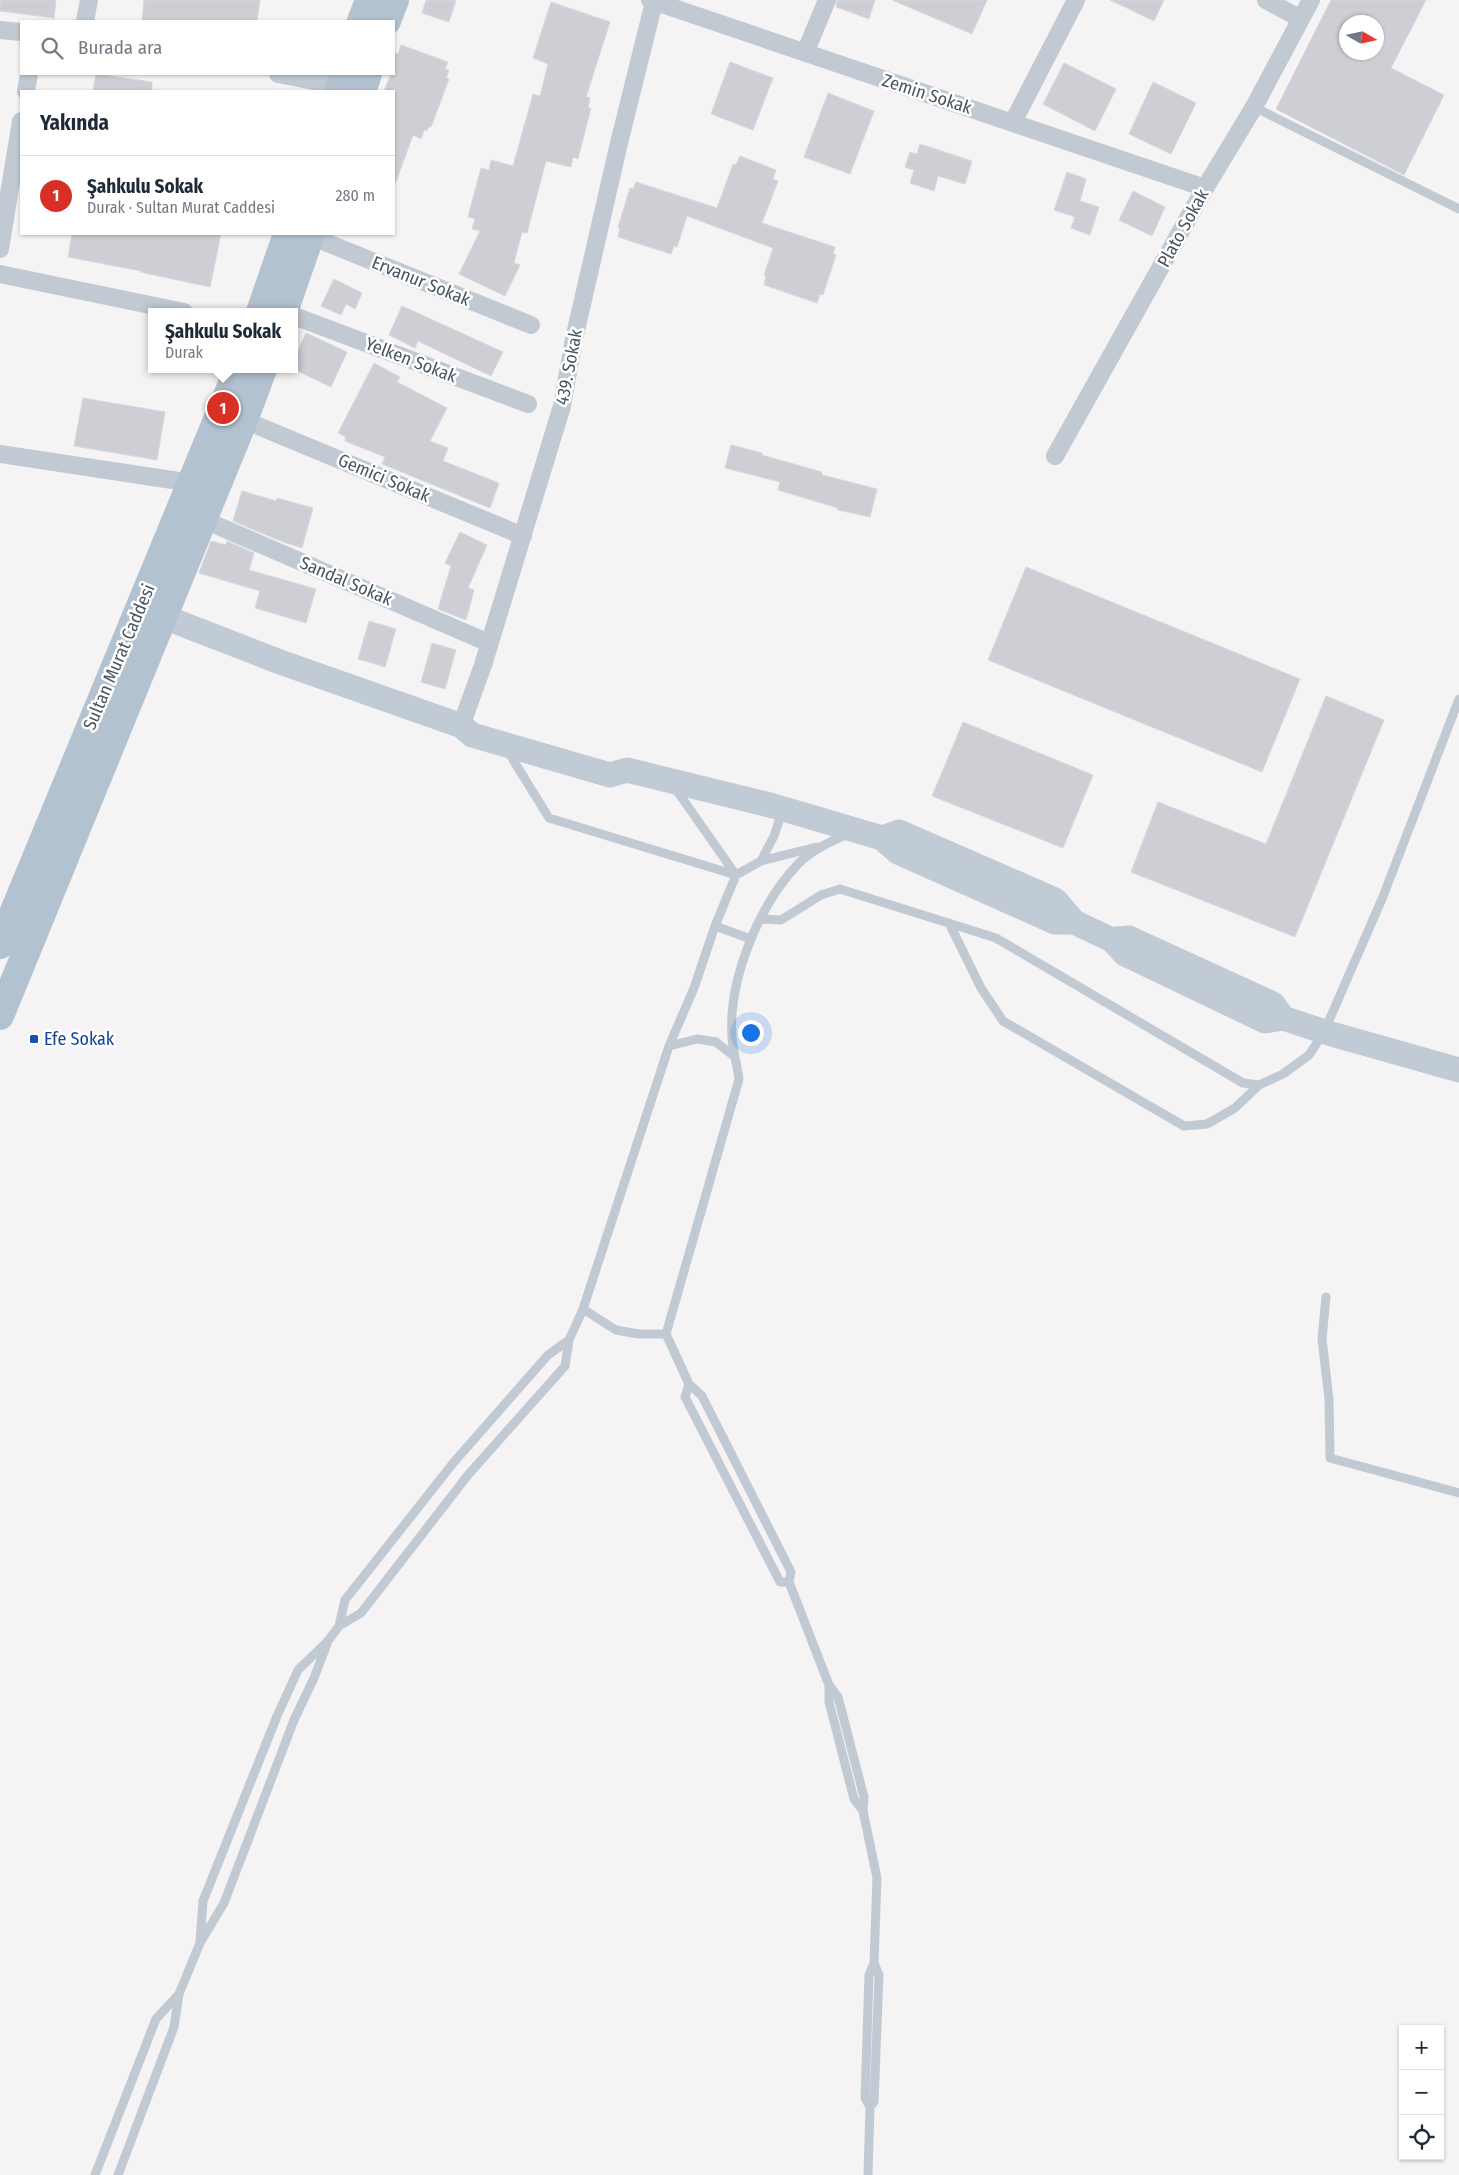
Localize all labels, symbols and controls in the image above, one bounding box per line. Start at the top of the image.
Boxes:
north arrow [1339,15,1384,60]
search box [20,20,395,75]
icon: search [38,34,66,62]
text: Burada ara [78,36,162,59]
street label: Zemin Sokak [879,69,975,119]
text: Yakında [40,110,109,136]
text: Şahkulu Sokak [87,175,203,198]
street label: Plato Sokak [1153,185,1214,271]
text: 1 [53,186,59,205]
text: 280 m [336,186,375,205]
text: Durak · Sultan Murat Caddesi [87,198,275,217]
street label: Ervanur Sokak [369,251,474,311]
popup [148,308,298,373]
text: Şahkulu Sokak [165,320,281,343]
street label: 439. Sokak [551,327,587,407]
street label: Yelken Sokak [362,333,460,388]
text: Durak [165,343,203,362]
pin: 1 [207,389,239,427]
street label: Gemici Sokak [335,449,434,507]
street label: Sandal Sokak [296,552,396,611]
street label: Sultan Murat Caddesi [78,581,160,733]
your location [738,1020,764,1046]
place label: Efe Sokak [44,1028,115,1050]
marker: Efe Sokak [28,1033,40,1045]
map controls [1399,2025,1444,2160]
button: + [1399,2025,1444,2070]
button: − [1399,2070,1444,2115]
button: locate [1399,2115,1444,2160]

